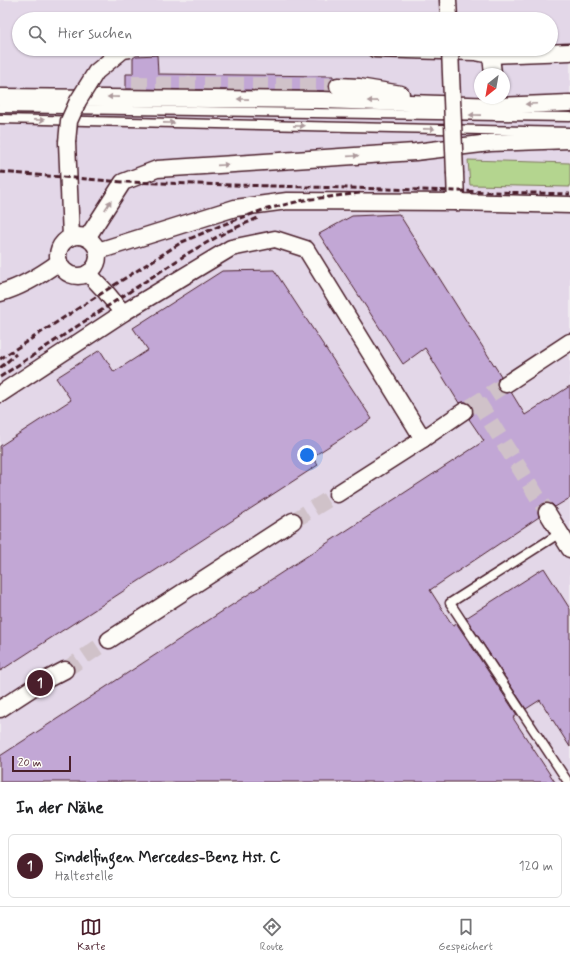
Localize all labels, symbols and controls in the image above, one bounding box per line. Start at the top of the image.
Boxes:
search box [12,12,558,56]
icon: search [26,23,48,45]
text: Hier suchen [58,24,132,44]
north arrow [474,68,510,104]
one-way arrow [106,94,119,100]
one-way arrow [236,96,249,102]
one-way arrow [366,98,379,104]
one-way arrow [524,101,537,107]
one-way arrow [468,112,481,118]
one-way arrow [33,117,46,123]
one-way arrow [163,120,176,126]
one-way arrow [293,123,306,129]
one-way arrow [423,126,436,132]
one-way arrow [347,153,359,160]
one-way arrow [217,161,229,168]
one-way arrow [104,200,112,210]
your location [297,445,317,465]
pin: 1 [27,668,53,698]
scale bar [12,754,71,773]
text: 20 m [18,756,41,770]
text: In der Nähe [16,797,104,819]
text: Sindelfingen Mercedes-Benz Hst. C [55,848,280,868]
text: 1 [27,858,33,875]
text: 120 m [519,858,553,875]
text: Haltestelle [55,868,113,885]
tab: Karte [77,916,105,954]
tab: Route [260,916,284,954]
tab: Gespeichert [438,916,493,954]

